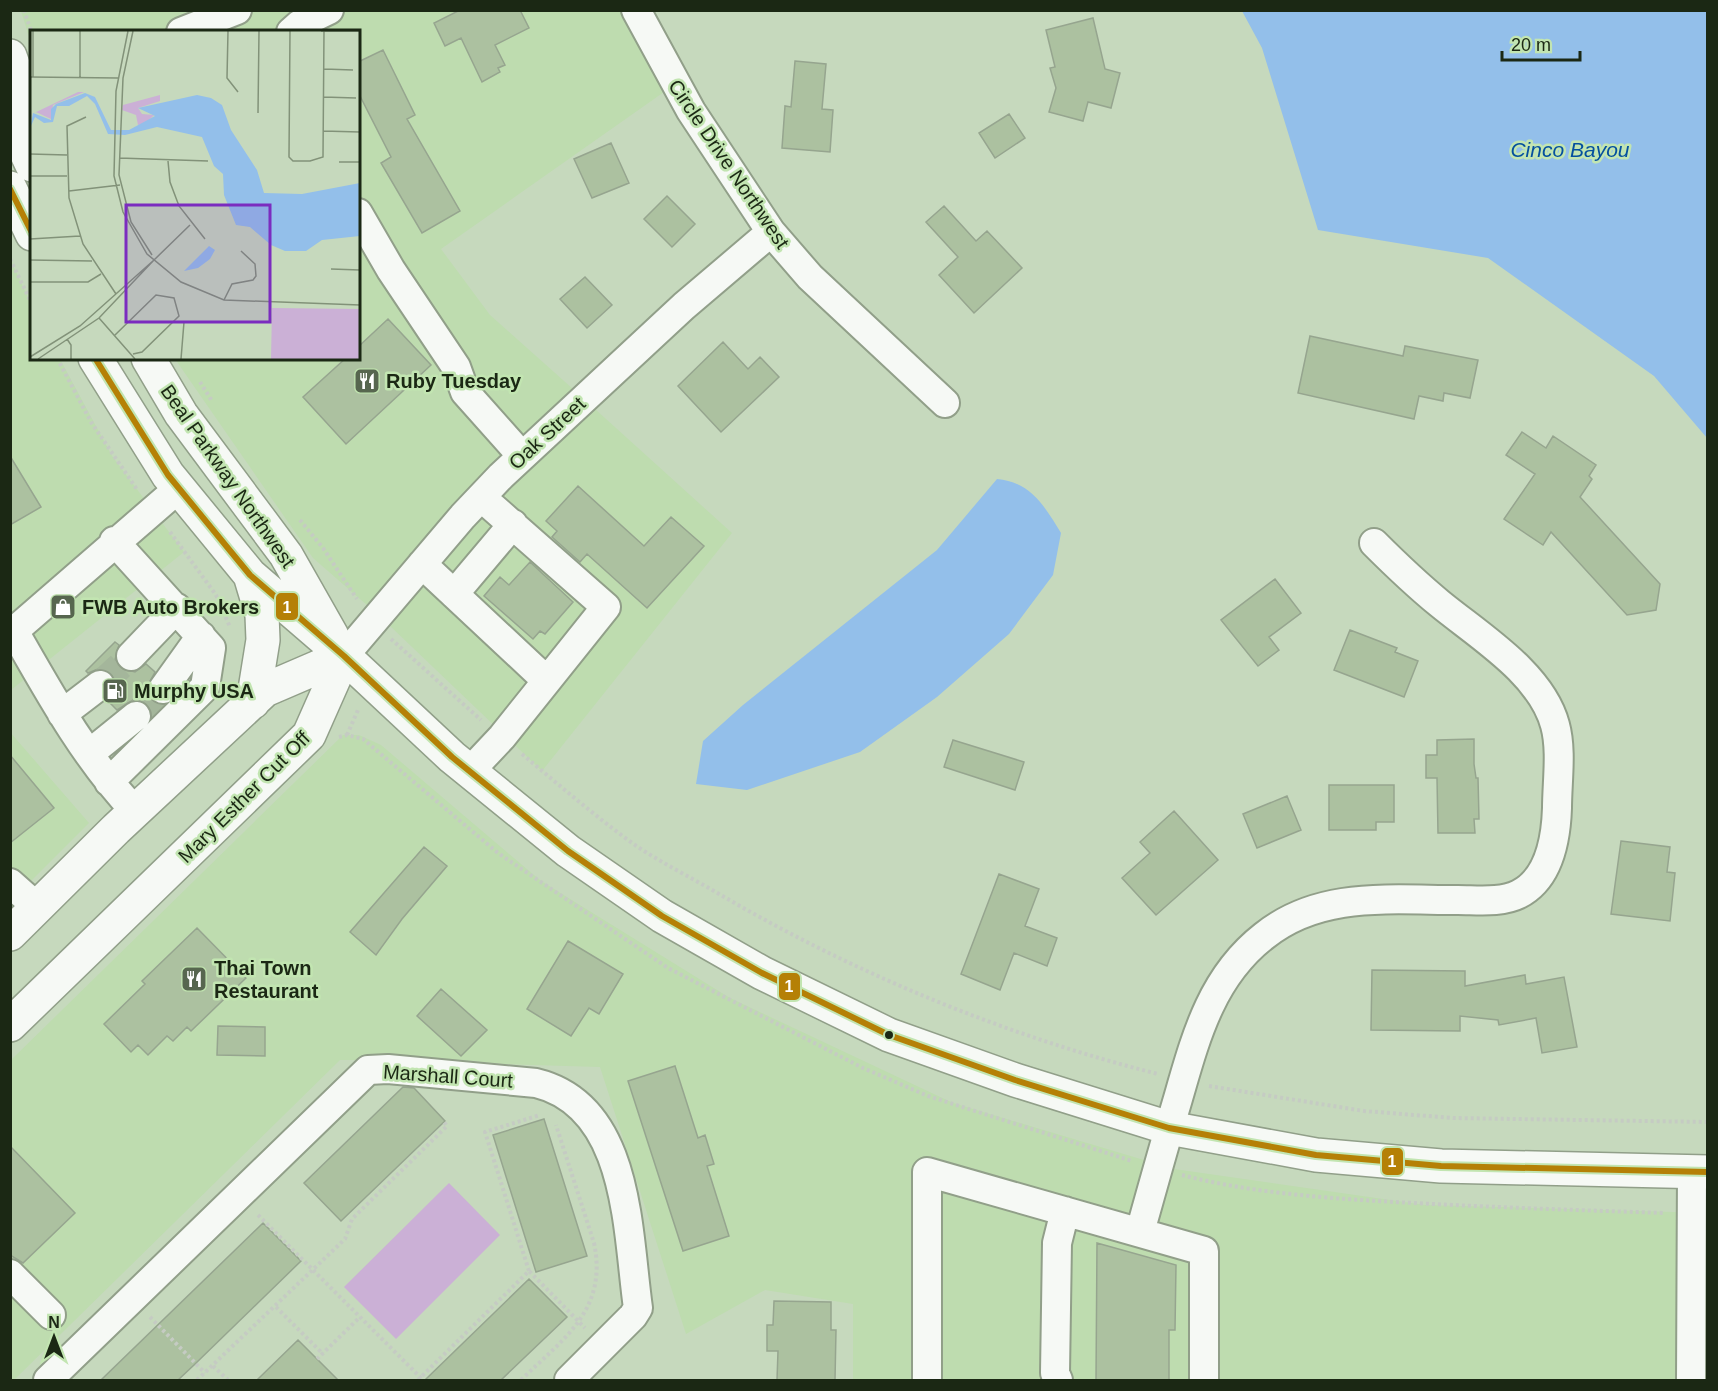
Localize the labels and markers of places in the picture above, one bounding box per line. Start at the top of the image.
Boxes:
restaurant icon: Ruby Tuesday [352,366,382,396]
place label: Ruby Tuesday [386,370,522,392]
shop icon: FWB Auto Brokers [48,592,78,622]
place label: FWB Auto Brokers [82,596,259,618]
fuel station icon: Murphy USA [100,676,130,706]
place label: Murphy USA [134,680,254,702]
place label: Thai Town Restaurant [214,957,319,1002]
restaurant icon: Thai Town Restaurant [179,964,209,994]
unlabelled marker [883,1029,895,1041]

